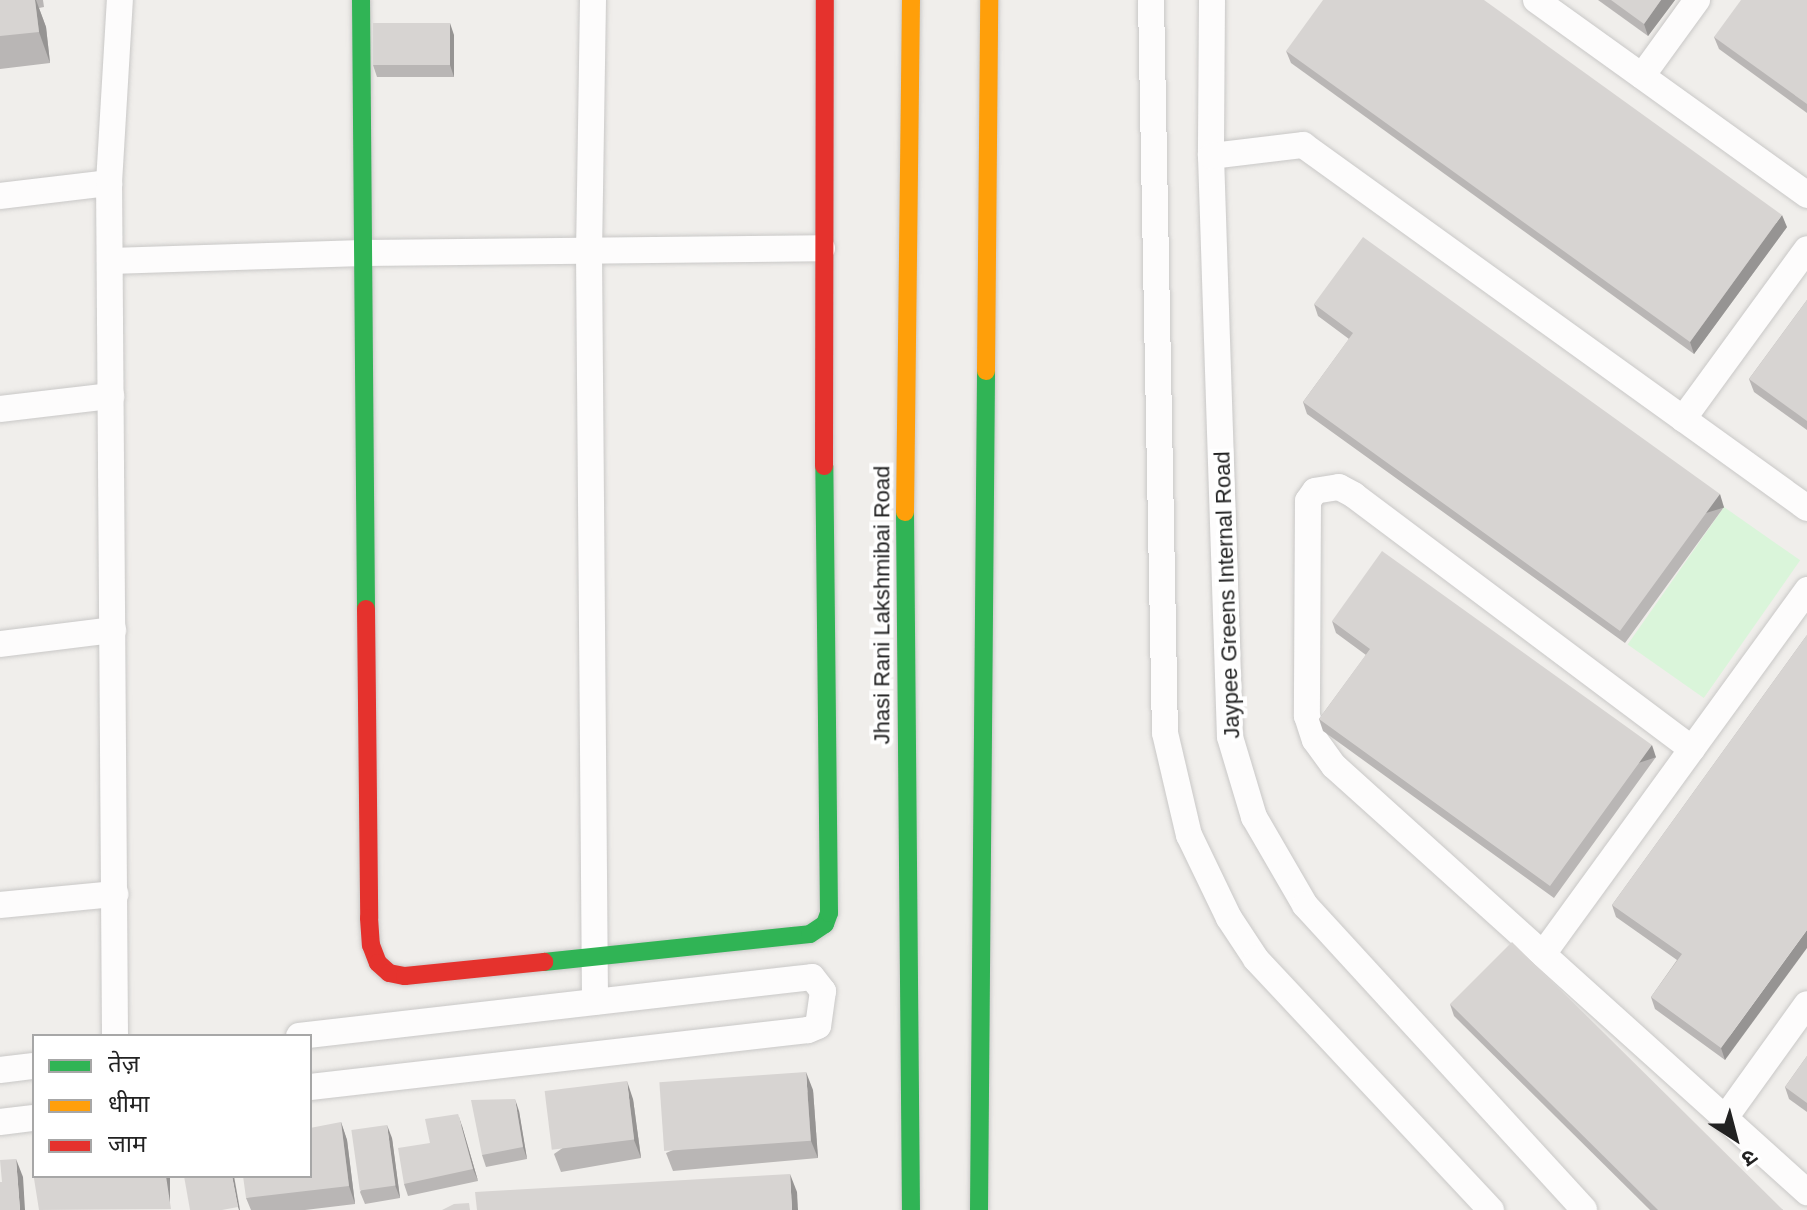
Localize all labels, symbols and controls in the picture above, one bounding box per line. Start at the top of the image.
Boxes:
street label: Jaypee Greens Internal Road [1209,451,1245,739]
street label: Jhasi Rani Lakshmibai Road [869,466,895,744]
legend [32,1034,312,1178]
text: तेज़ [108,1050,140,1077]
text: धीमा [108,1090,150,1117]
north arrow [1695,1098,1775,1178]
text: जाम [108,1130,146,1157]
text: उ [1737,1144,1762,1172]

